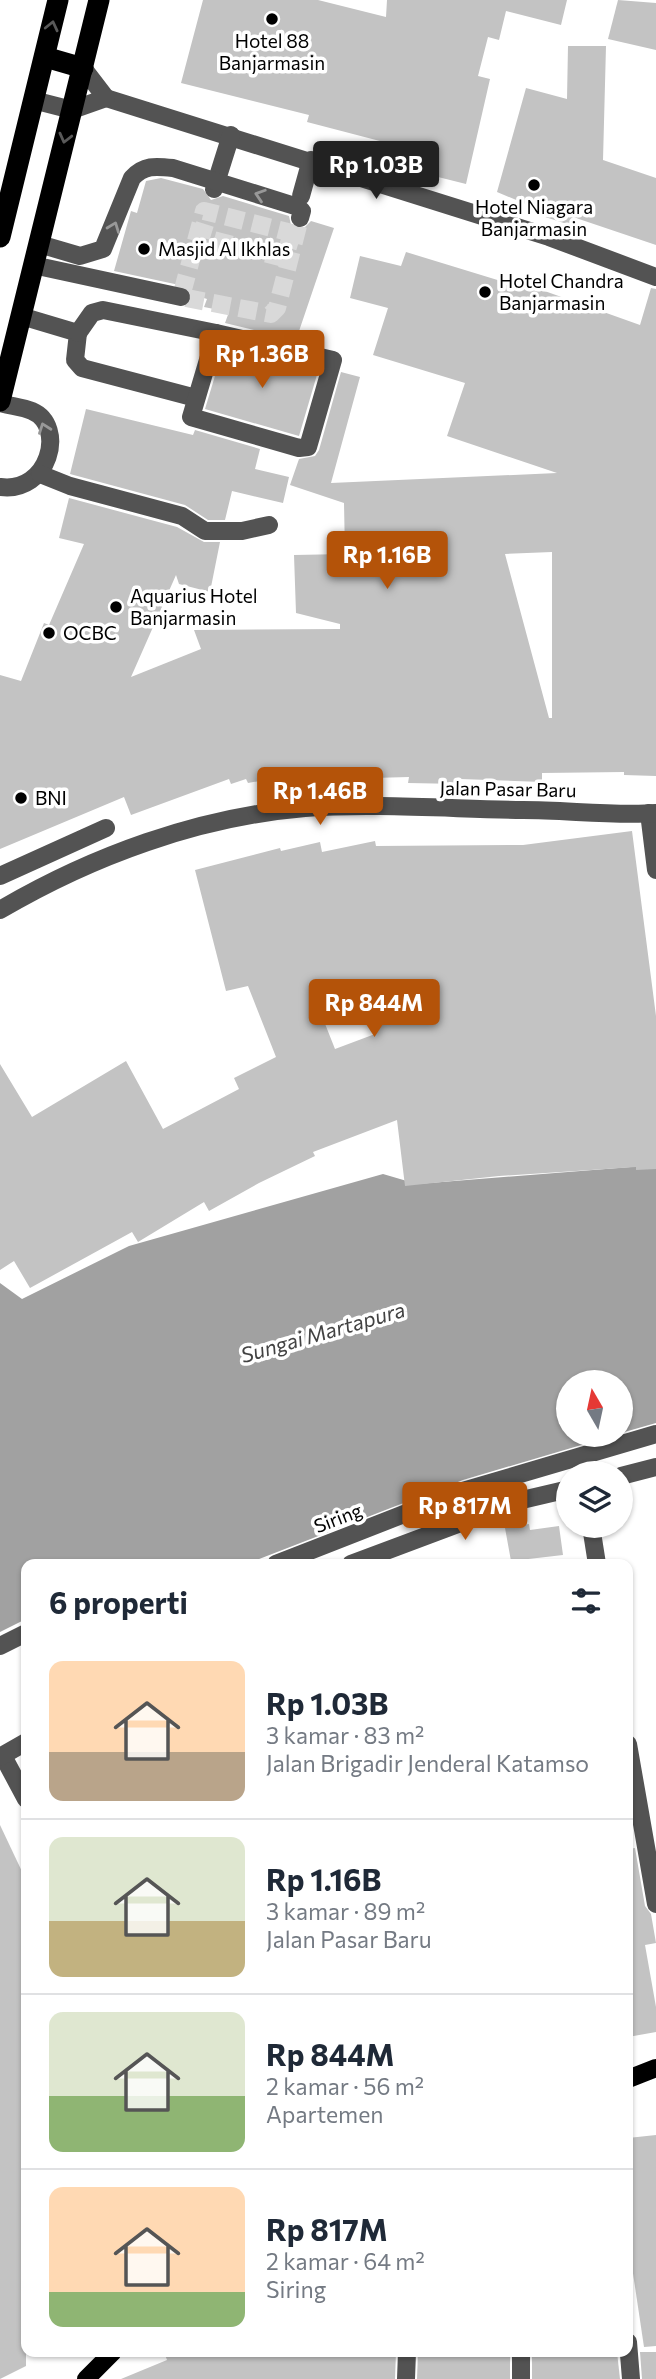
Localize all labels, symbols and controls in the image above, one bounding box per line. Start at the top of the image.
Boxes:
marker: Hotel 88 Banjarmasin [264,11,280,27]
one-way arrow [44,20,58,32]
place label: Hotel 88 Banjarmasin [219,29,325,74]
one-way arrow [59,132,73,144]
pin: Rp 1.03B [304,142,448,201]
text: Rp 1.03B [329,150,423,178]
marker: Hotel Niagara Banjarmasin [526,177,542,193]
one-way arrow [254,189,266,203]
place label: Hotel Niagara Banjarmasin [475,195,593,240]
one-way arrow [106,221,120,233]
place label: Masjid Al Ikhlas [158,237,290,260]
marker: Masjid Al Ikhlas [136,241,152,257]
place label: Hotel Chandra Banjarmasin [499,269,624,314]
marker: Hotel Chandra Banjarmasin [477,284,493,300]
pin: Rp 1.36B [190,330,334,390]
text: Rp 1.36B [215,339,309,367]
one-way arrow [38,422,52,435]
pin: Rp 1.16B [315,532,459,591]
text: Rp 1.16B [343,540,431,568]
place label: Aquarius Hotel Banjarmasin [130,584,258,629]
marker: Aquarius Hotel Banjarmasin [108,599,124,615]
place label: OCBC [63,621,117,644]
marker: OCBC [41,625,57,641]
pin: Rp 1.46B [248,768,392,827]
text: Rp 1.46B [273,776,367,804]
street label: Jalan Pasar Baru [439,776,577,801]
place label: BNI [35,786,67,809]
marker: BNI [13,790,29,806]
pin: Rp 844M [309,979,439,1039]
text: Rp 844M [325,988,423,1016]
water label: Sungai Martapura [237,1296,408,1367]
north arrow [556,1370,634,1447]
map controls [556,1370,633,1538]
button: layers [556,1461,633,1538]
pin: Rp 817M [400,1482,530,1542]
text: Rp 817M [418,1491,512,1519]
street label: Siring [311,1498,365,1537]
icon: filters [567,1582,605,1620]
text: 6 properti [49,1583,188,1620]
text: Rp 1.03B [266,1684,388,1721]
icon: home [105,1689,189,1773]
text: 3 kamar · 83 m² [266,1721,424,1749]
text: Jalan Brigadir Jenderal Katamso [266,1749,589,1777]
text: Rp 1.16B [266,1860,381,1897]
icon: home [105,1865,189,1949]
text: 3 kamar · 89 m² [266,1897,425,1925]
text: Jalan Pasar Baru [266,1925,432,1953]
text: Rp 844M [266,2035,395,2072]
icon: home [105,2040,189,2124]
text: 2 kamar · 56 m² [266,2072,424,2100]
text: Apartemen [266,2100,383,2128]
text: Rp 817M [266,2210,388,2247]
icon: home [105,2215,189,2299]
text: 2 kamar · 64 m² [266,2247,425,2275]
text: Siring [266,2275,326,2303]

